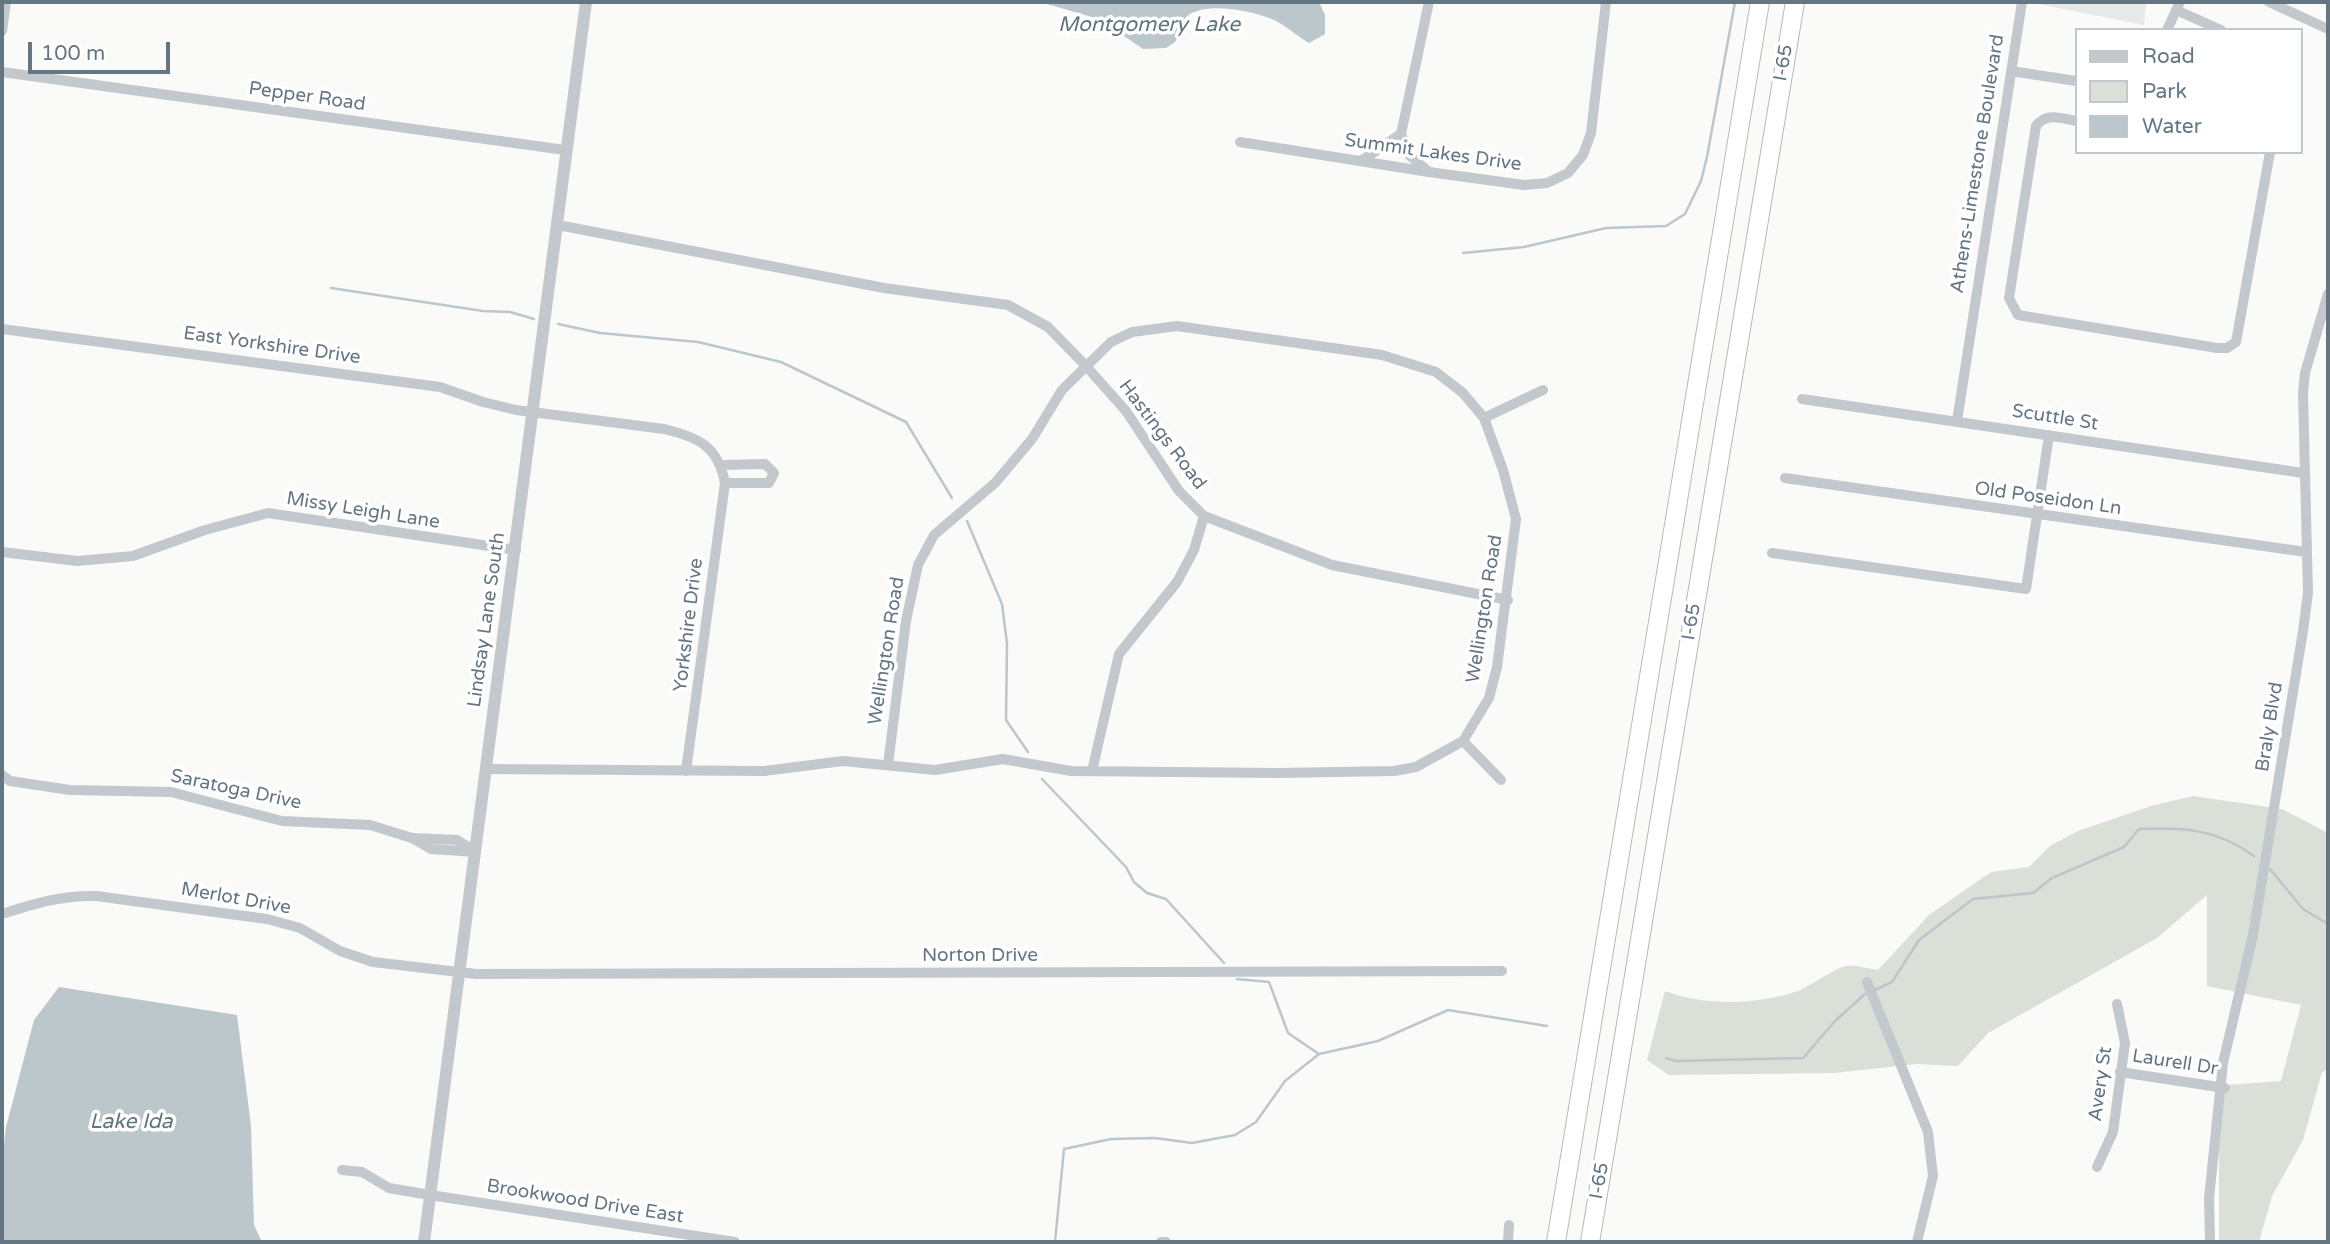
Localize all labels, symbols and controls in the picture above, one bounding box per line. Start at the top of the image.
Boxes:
water label: Montgomery Lake [1058,12,1240,38]
scale bar [32,28,173,72]
legend [2074,28,2302,154]
street label: Athens-Limestone Boulevard [1946,33,2010,295]
text: 100 m [41,41,105,66]
street label: I-65 [1770,43,1798,83]
text: Road [2142,44,2195,69]
street label: Pepper Road [247,78,367,116]
text: Park [2142,79,2187,104]
text: Water [2142,114,2202,139]
street label: Summit Lakes Drive [1343,129,1523,177]
street label: East Yorkshire Drive [182,322,362,370]
street label: Hastings Road [1113,376,1211,494]
street label: Scuttle St [2010,400,2100,436]
street label: Old Poseidon Ln [1973,477,2123,521]
street label: Missy Leigh Lane [285,488,441,534]
street label: Lindsay Lane South [463,531,511,709]
street label: Wellington Road [1462,533,1508,685]
street label: Yorkshire Drive [669,557,709,693]
street label: Wellington Road [864,575,910,727]
street label: I-65 [1678,602,1706,642]
street label: Braly Blvd [2252,680,2288,774]
street label: Saratoga Drive [168,765,304,815]
street label: Merlot Drive [179,878,293,920]
street label: Norton Drive [922,945,1038,967]
street label: Avery St [2084,1045,2118,1123]
street label: Laurell Dr [2130,1045,2220,1081]
water label: Lake Ida [89,1109,173,1135]
street label: I-65 [1586,1161,1614,1201]
street label: Brookwood Drive East [485,1175,685,1229]

